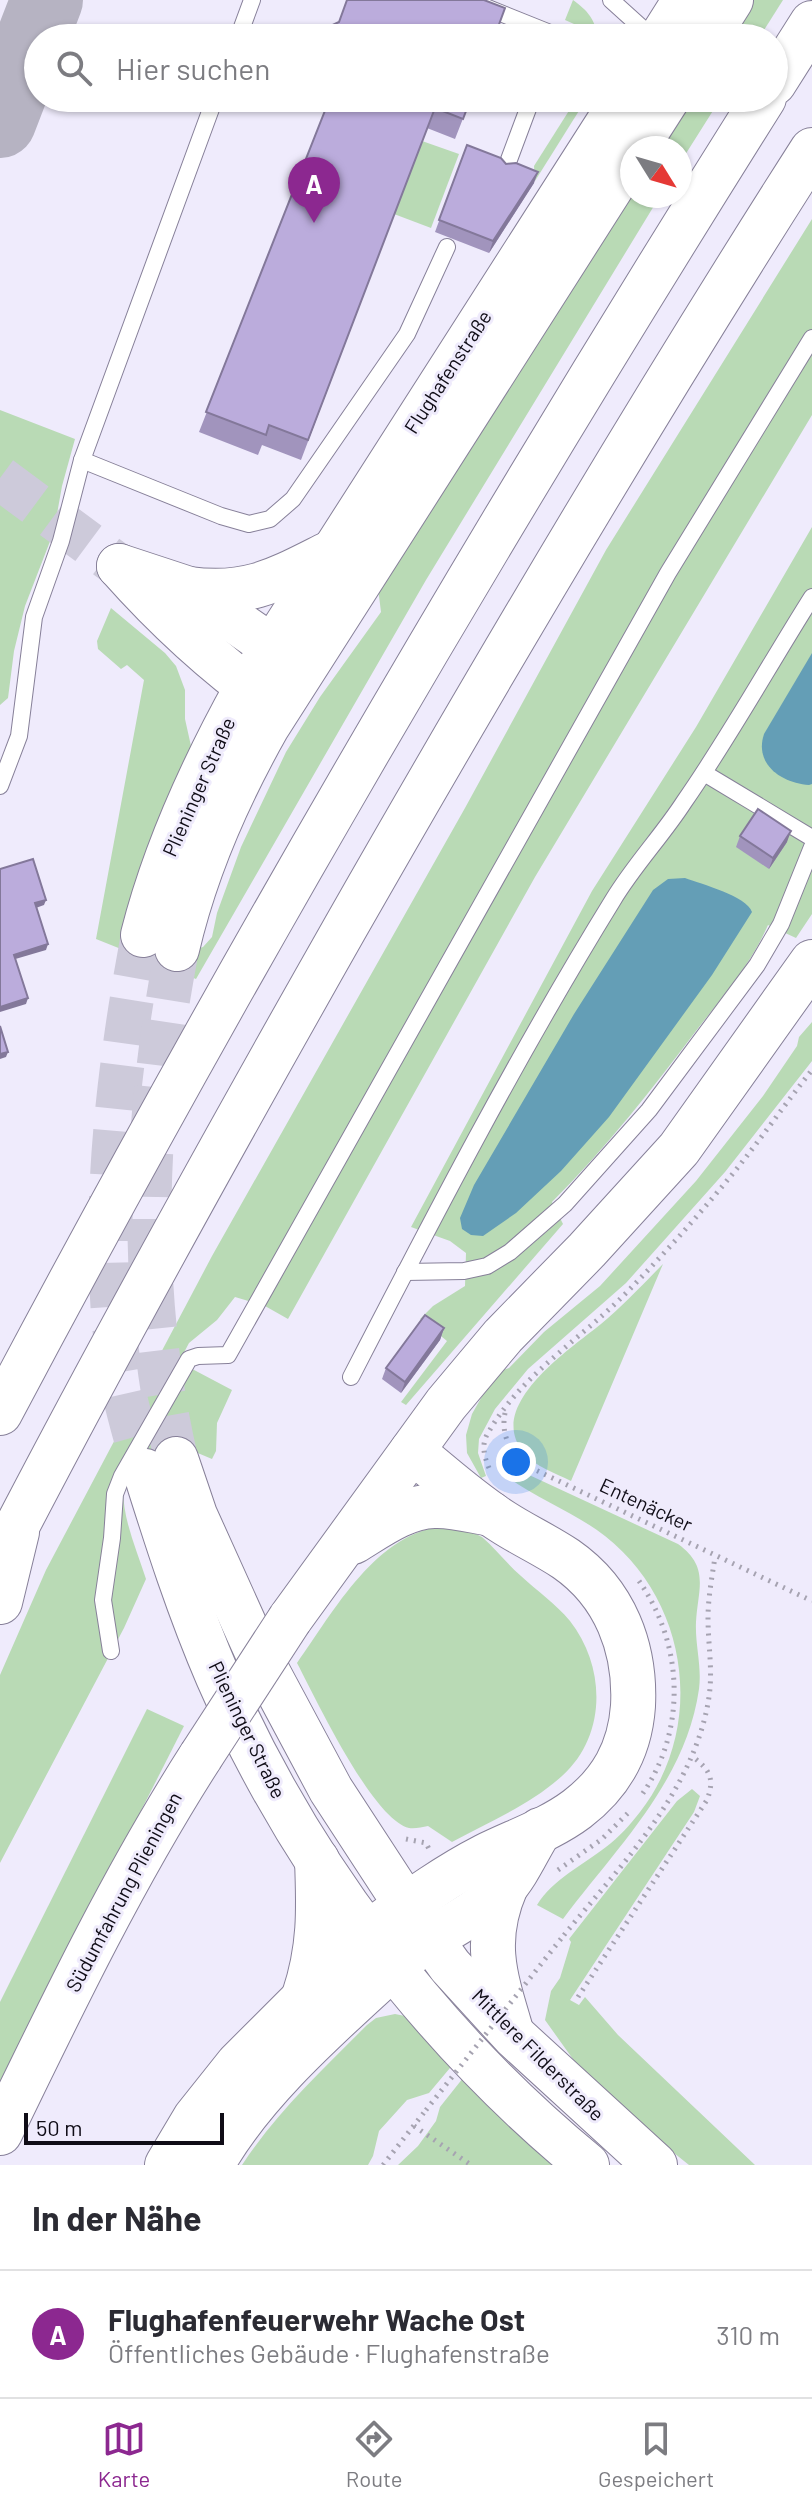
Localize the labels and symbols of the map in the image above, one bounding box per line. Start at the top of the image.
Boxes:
north arrow [620,136,692,208]
pin: A [288,157,340,223]
street label: Flughafenstraße [398,305,496,438]
street label: Plieninger Straße [157,713,240,860]
your location [496,1442,536,1482]
street label: Entenäcker [596,1472,697,1536]
street label: Plieninger Straße [204,1657,292,1802]
street label: Südumfahrung Plieningen [60,1787,186,1996]
street label: Mittlere Filderstraße [468,1983,610,2125]
scale bar [24,2109,224,2145]

